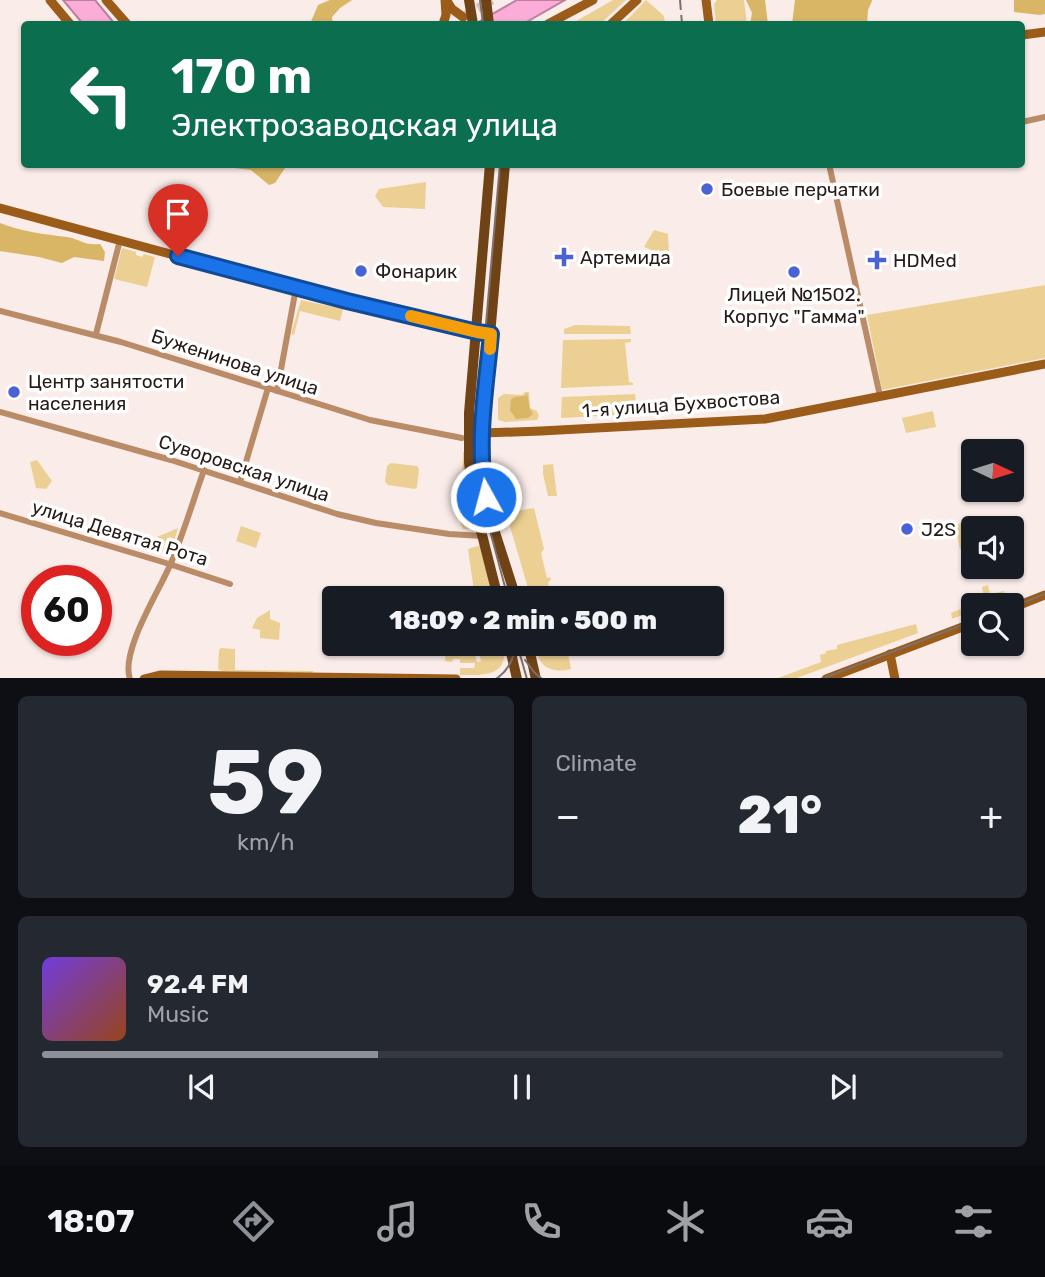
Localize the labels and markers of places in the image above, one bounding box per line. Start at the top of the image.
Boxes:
place label: Боевые перчатки [721,178,880,201]
marker: Боевые перчатки [699,181,715,197]
pin [148,184,208,256]
place label: Артемида [580,246,671,269]
marker: Артемида [554,247,574,267]
place label: HDMed [893,249,957,272]
marker: HDMed [867,250,887,270]
place label: Фонарик [375,260,457,283]
marker: Фонарик [353,263,369,279]
marker: Лицей №1502. Корпус "Гамма" [786,264,802,280]
place label: Лицей №1502. Корпус "Гамма" [723,283,865,328]
place label: Центр занятости населения [28,370,184,415]
marker: Центр занятости населения [6,384,22,400]
place label: J2S [921,518,956,541]
marker: J2S [899,521,915,537]

